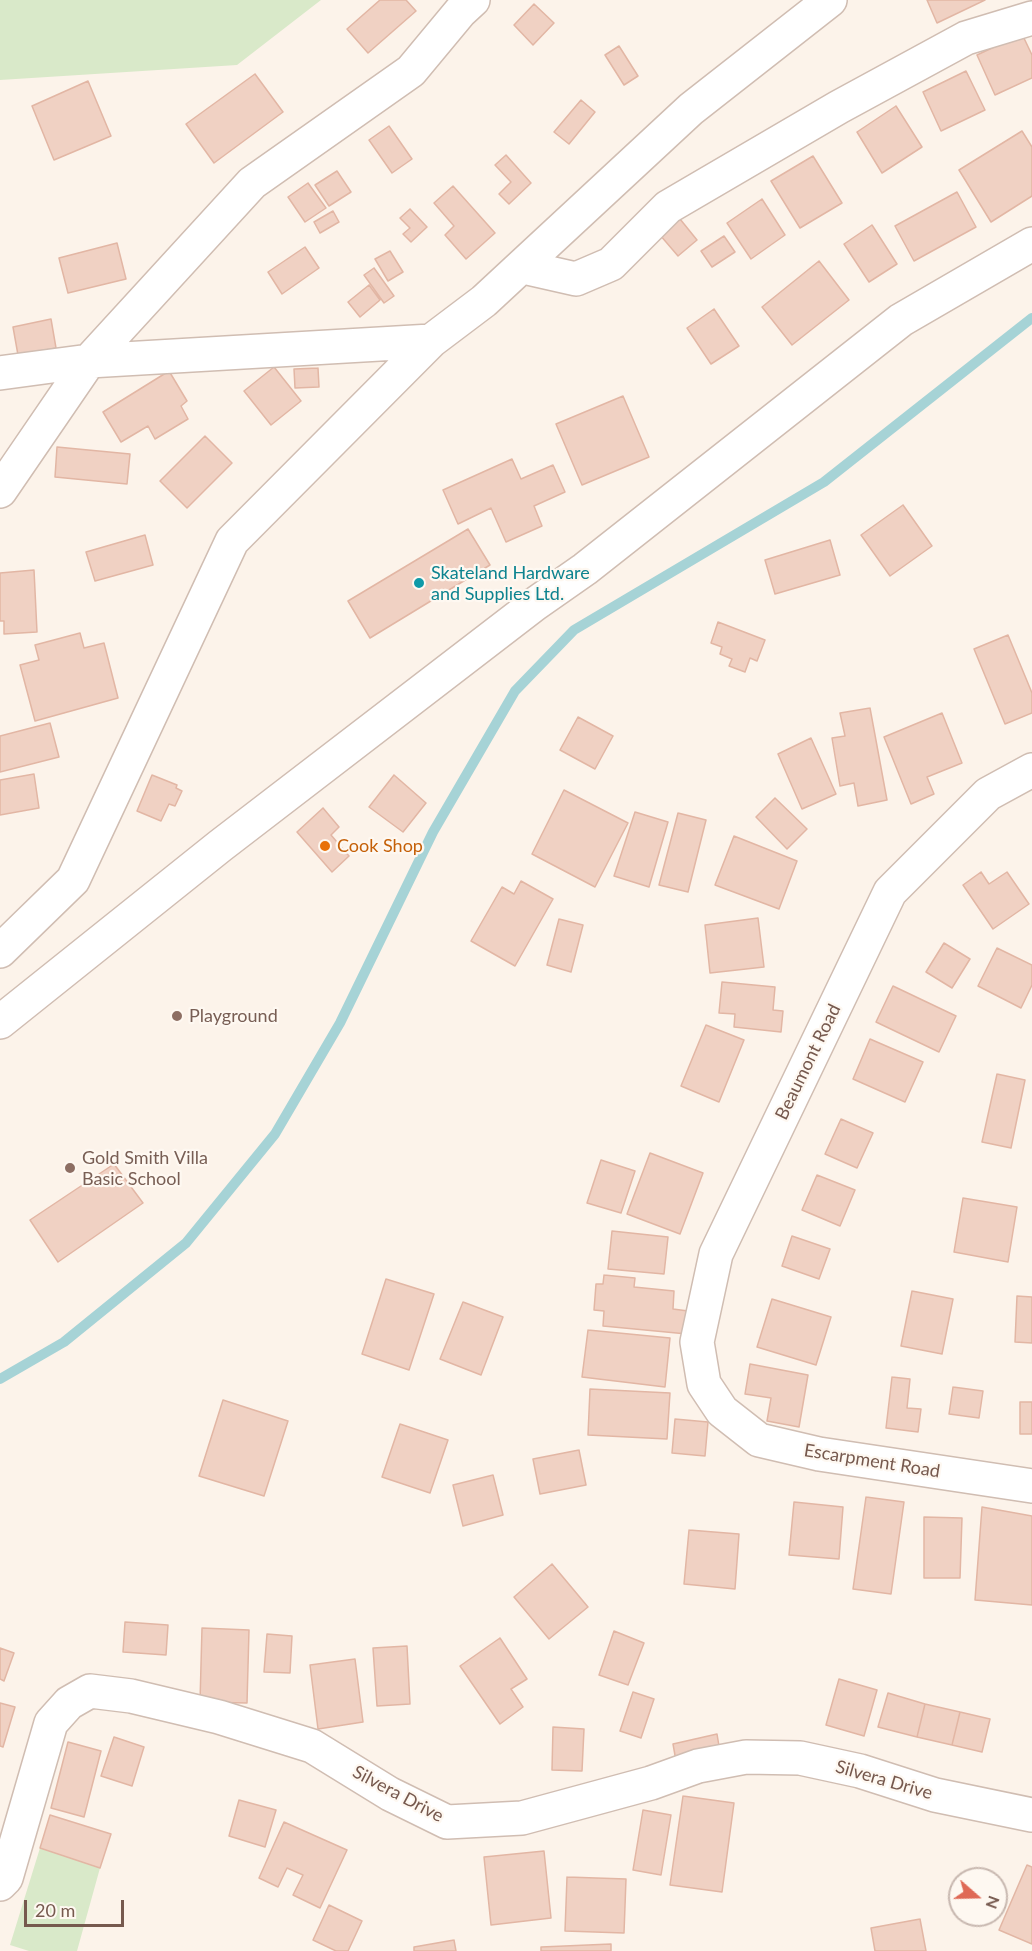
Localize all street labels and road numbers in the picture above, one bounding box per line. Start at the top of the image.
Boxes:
street label: Beaumont Road [771,1001,845,1123]
street label: Escarpment Road [802,1440,942,1482]
street label: Silvera Drive [833,1756,935,1804]
street label: Silvera Drive [349,1761,447,1827]

